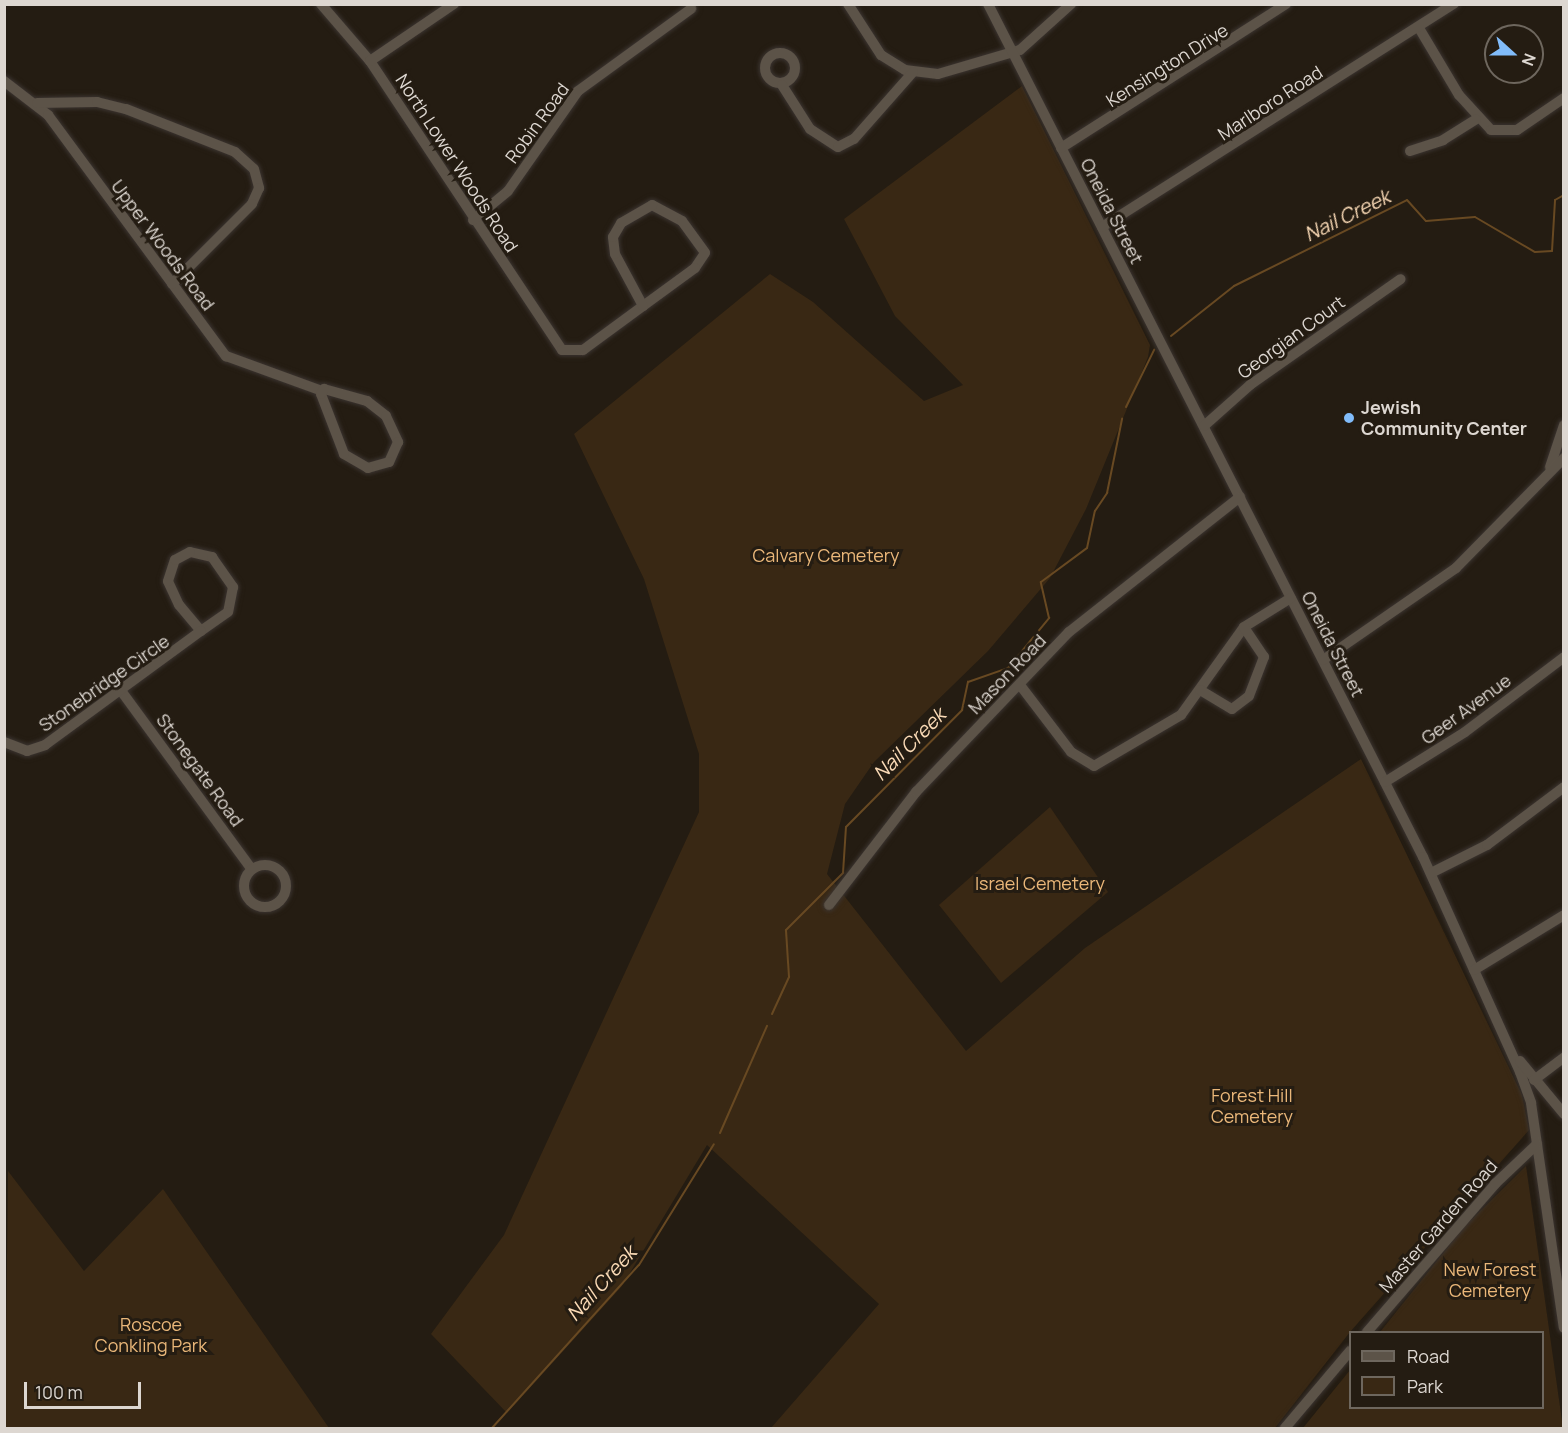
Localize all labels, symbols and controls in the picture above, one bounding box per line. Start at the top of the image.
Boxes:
street label: Kensington Drive [1102,19,1232,111]
north arrow [1484,24,1544,84]
text: N [1517,50,1541,69]
street label: Marlboro Road [1214,61,1326,145]
street label: North Lower Woods Road [391,70,523,256]
street label: Robin Road [501,79,573,167]
street label: Oneida Street [1076,155,1148,267]
street label: Upper Woods Road [107,175,219,315]
water label: Nail Creek [1300,184,1394,246]
street label: Georgian Court [1233,291,1349,383]
place label: Jewish Community Center [1361,397,1527,440]
marker: Jewish Community Center [1342,411,1356,425]
park label: Calvary Cemetery [752,544,900,566]
street label: Oneida Street [1297,588,1369,700]
street label: Stonebridge Circle [35,630,173,736]
street label: Mason Road [964,630,1050,718]
street label: Geer Avenue [1417,669,1515,749]
water label: Nail Creek [868,703,950,785]
street label: Stonegate Road [152,709,248,831]
park label: Israel Cemetery [975,872,1105,894]
park label: Forest Hill Cemetery [1211,1085,1293,1128]
street label: Master Garden Road [1374,1155,1502,1297]
water label: Nail Creek [561,1241,641,1325]
park label: New Forest Cemetery [1444,1259,1536,1302]
park label: Roscoe Conkling Park [95,1314,207,1356]
legend [1349,1331,1544,1409]
text: Road [1407,1344,1450,1368]
scale bar [27,1370,144,1408]
text: Park [1407,1374,1443,1398]
text: 100 m [35,1380,83,1404]

